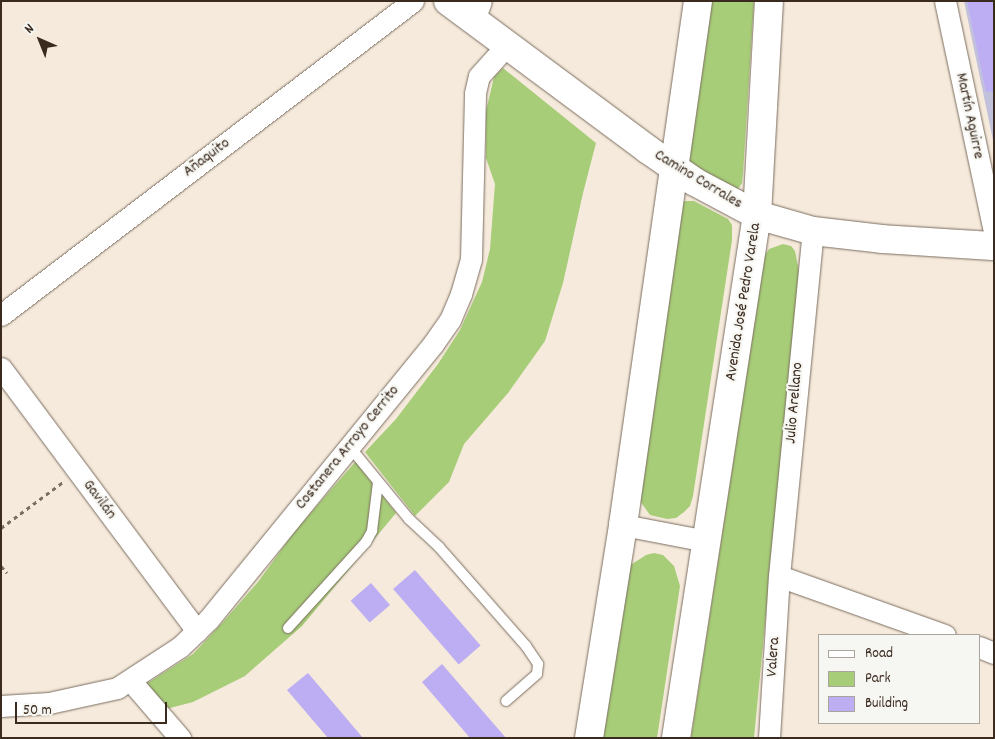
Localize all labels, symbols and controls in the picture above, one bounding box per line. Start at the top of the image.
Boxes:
north arrow [15,15,65,65]
text: N [20,20,39,39]
street label: Martín Aguirre [951,71,987,161]
street label: Añaquito [180,134,234,182]
street label: Camino Corrales [650,146,746,214]
street label: Avenida José Pedro Varela [722,222,766,382]
street label: Julio Arellano [782,362,808,444]
street label: Costanera Arroyo Cerrito [292,382,404,514]
street label: Gavilán [78,477,120,523]
legend [818,634,980,724]
street label: Valera [763,637,785,677]
text: Road [865,643,893,665]
text: Park [865,668,891,690]
scale bar [18,692,170,724]
text: Building [865,693,908,715]
text: 50 m [23,700,52,722]

